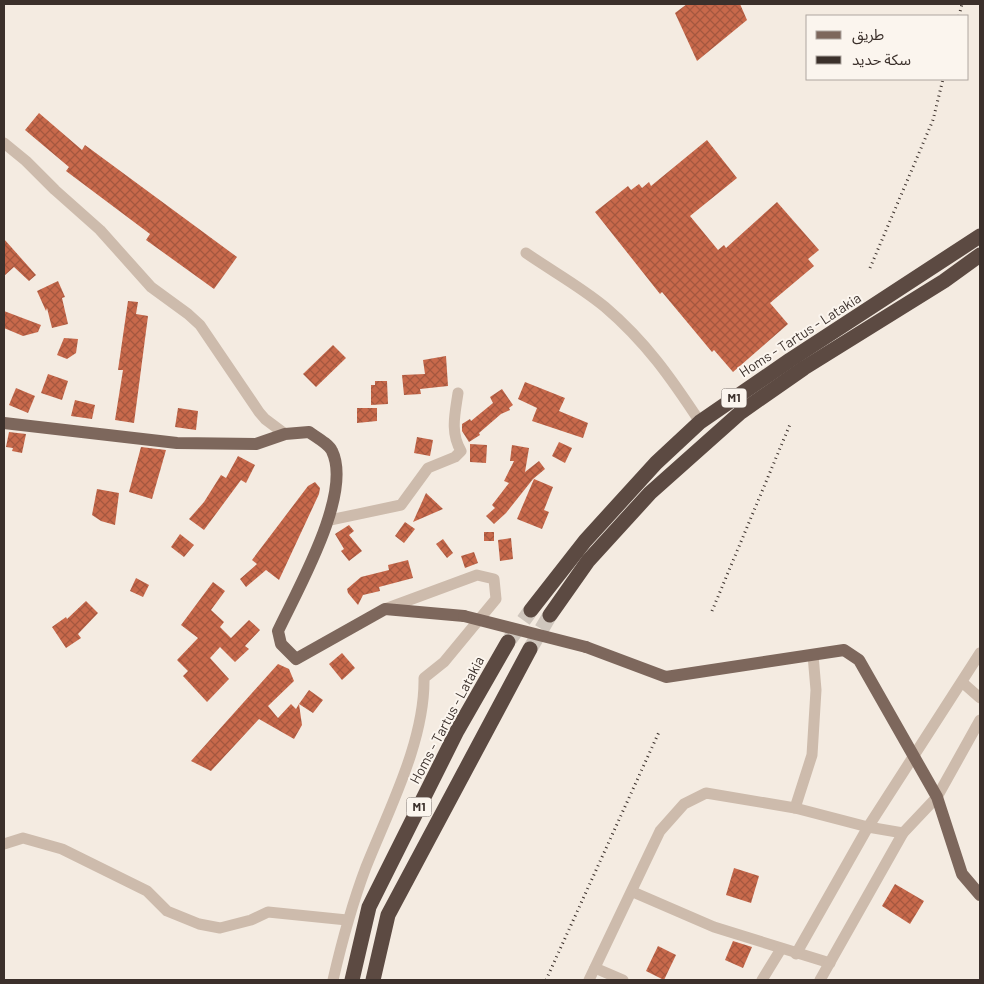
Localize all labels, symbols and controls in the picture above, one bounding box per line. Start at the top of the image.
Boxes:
legend [806,15,969,80]
text: طريق [852,25,884,45]
text: سكة حديد [852,50,911,68]
street label: Homs - Tartus - Latakia [736,289,864,380]
road number: M1 [722,388,746,408]
street label: Homs - Tartus - Latakia [406,653,487,786]
road number: M1 [406,798,432,816]

